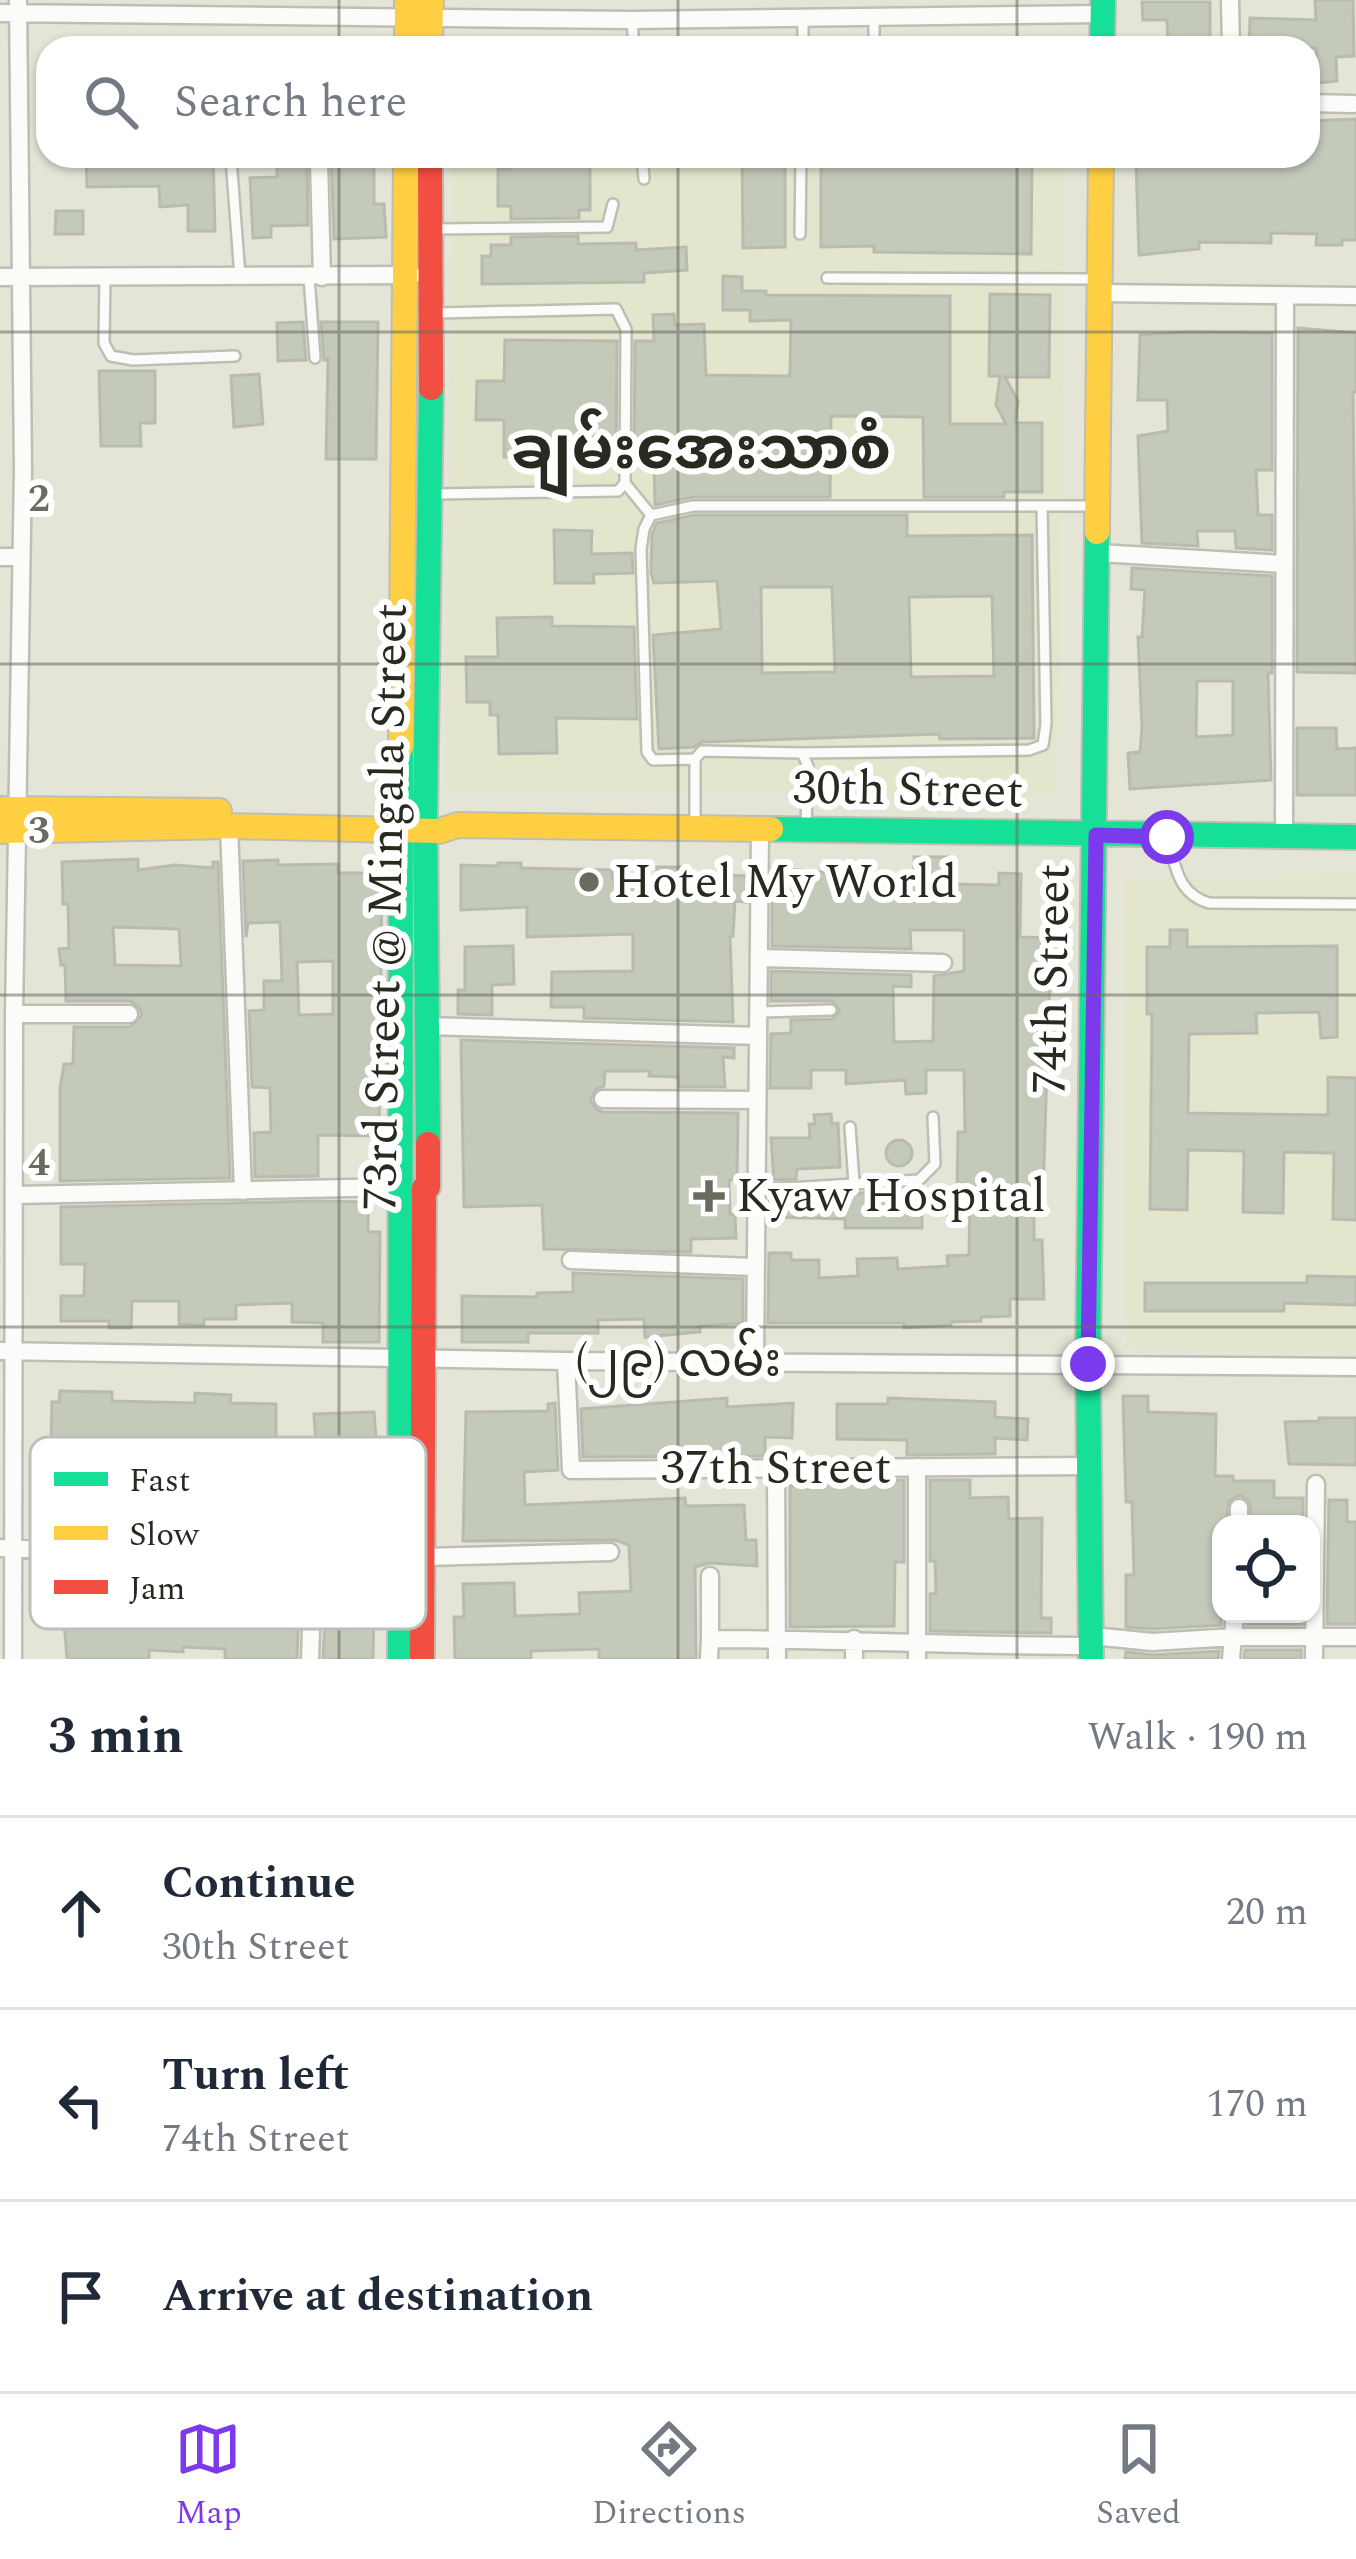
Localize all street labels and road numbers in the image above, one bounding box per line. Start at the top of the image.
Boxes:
street label: 73rd Street @ Mingala Street [344,602,428,1212]
street label: 30th Street [792,751,1024,829]
street label: 74th Street [1013,863,1091,1095]
street label: (၂၉) လမ်း [575,1325,781,1398]
street label: 37th Street [661,1432,891,1505]

